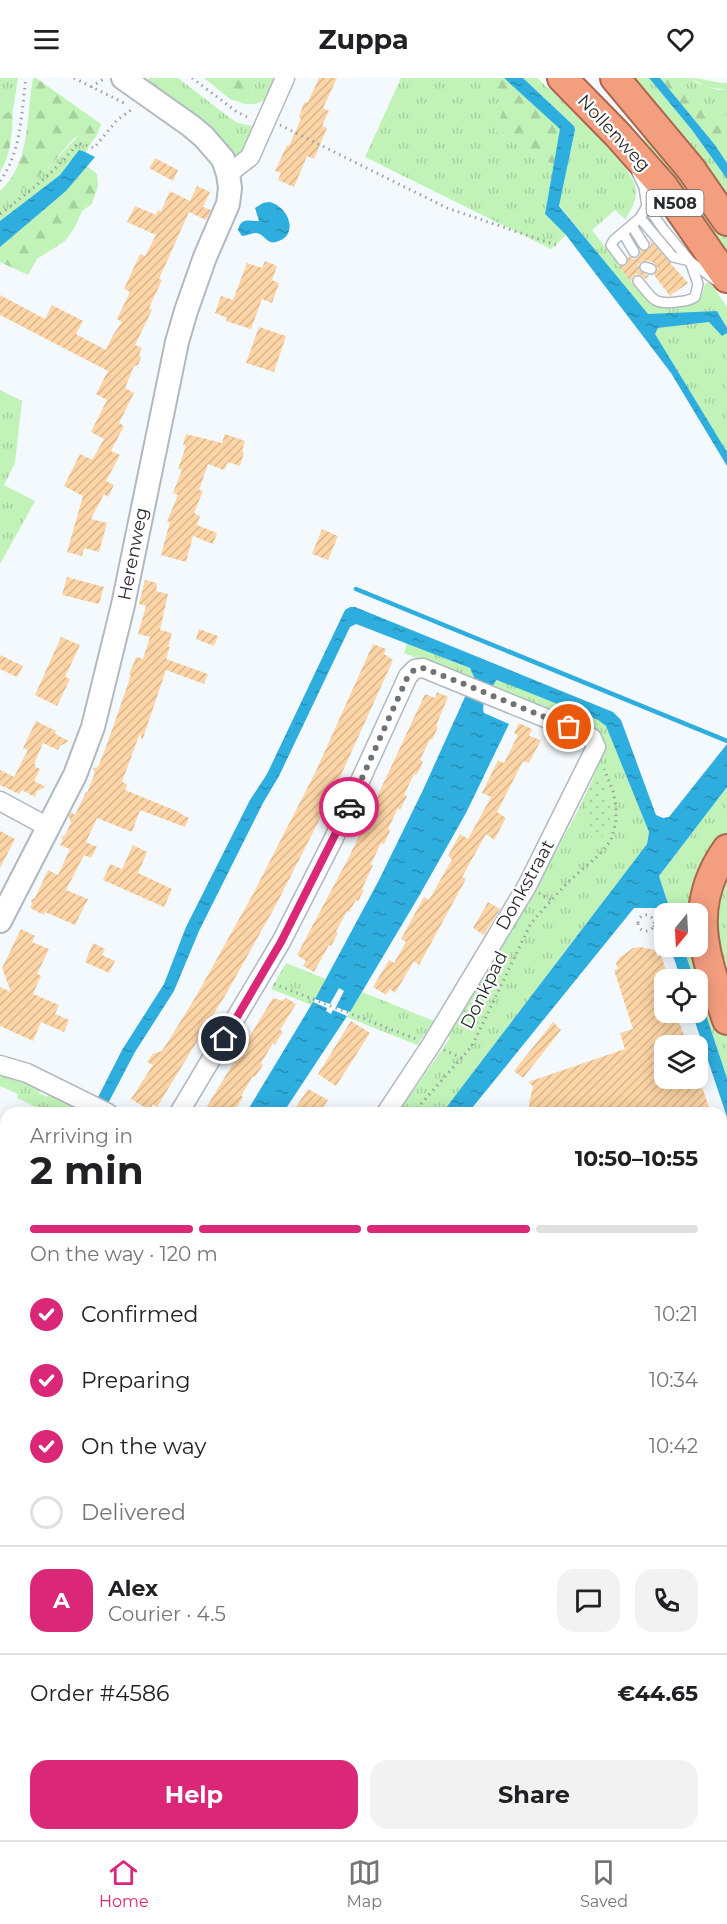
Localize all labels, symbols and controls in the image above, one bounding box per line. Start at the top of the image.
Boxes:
icon: menu [30,23,63,56]
text: Zuppa [318,23,409,56]
icon: heart [664,23,697,56]
street label: Nollenweg [573,90,655,176]
road number: N508 [646,190,704,216]
street label: Herenweg [113,506,153,602]
pin [543,701,594,752]
icon: bag [552,710,585,743]
courier [319,777,379,837]
icon: car [333,791,366,824]
street label: Donkstraat [491,836,559,934]
north arrow [654,903,708,957]
map controls [654,903,708,1089]
street label: Donkpad [456,947,512,1033]
button: locate [654,969,708,1023]
pin [198,1013,249,1064]
icon: home [207,1022,240,1055]
button: layers [654,1035,708,1089]
text: Arriving in [30,1124,133,1148]
text: 10:50–10:55 [575,1145,698,1172]
text: 2 min [30,1146,144,1194]
text: On the way · 120 m [30,1242,218,1266]
icon: check [30,1298,63,1331]
text: Confirmed [81,1301,198,1328]
text: 10:21 [655,1302,698,1326]
icon: check [30,1364,63,1397]
text: Preparing [81,1367,190,1394]
text: 10:34 [649,1368,698,1392]
icon: check [30,1430,63,1463]
text: On the way [81,1433,206,1460]
text: 10:42 [649,1434,698,1458]
text: Delivered [81,1499,186,1526]
button: chat [557,1569,620,1632]
button: phone [635,1569,698,1632]
text: Alex [108,1575,158,1602]
text: A [53,1587,70,1614]
text: Courier · 4.5 [108,1602,226,1626]
text: Order #4586 [30,1680,169,1707]
text: €44.65 [617,1680,698,1707]
button: Help [30,1760,358,1829]
button: Share [370,1760,698,1829]
tab: Home [99,1856,149,1911]
tab: Map [347,1856,382,1911]
tab: Saved [580,1856,628,1911]

